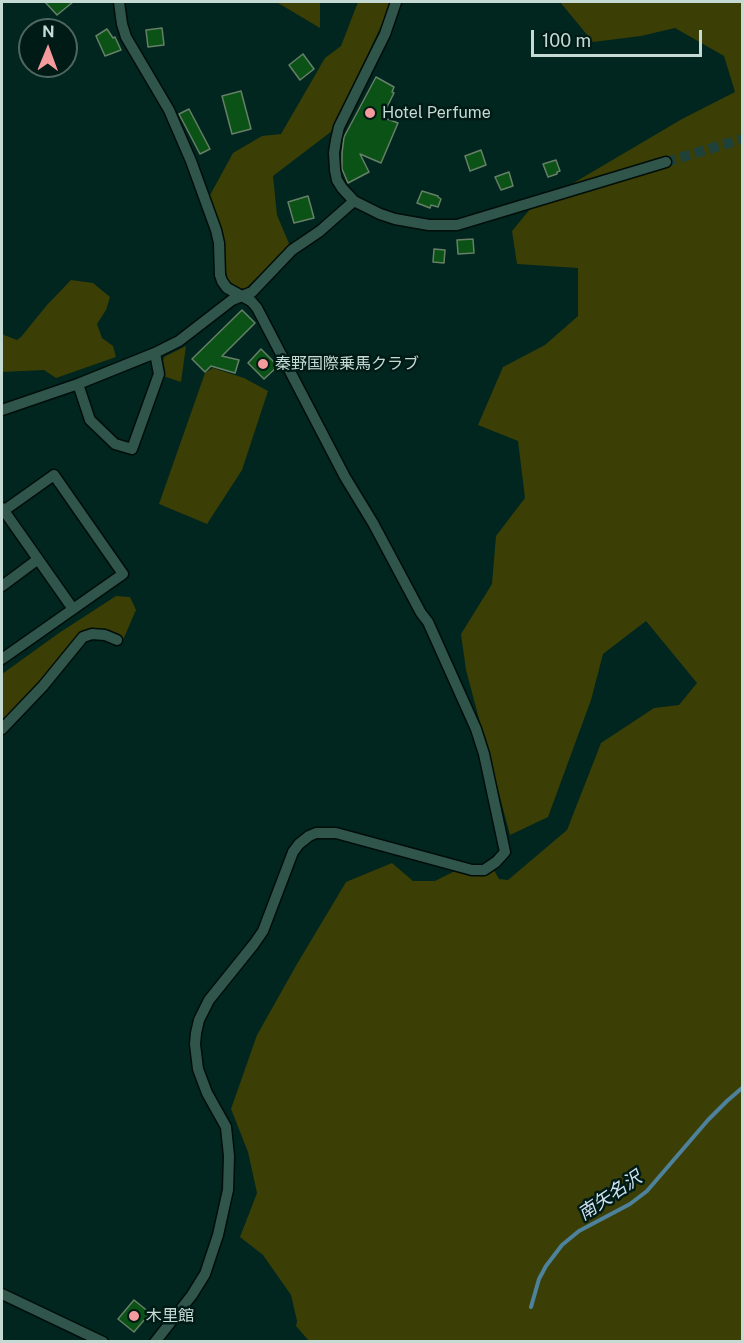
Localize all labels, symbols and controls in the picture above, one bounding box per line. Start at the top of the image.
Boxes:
north arrow [18,18,78,78]
scale bar [534,18,705,56]
text: N [42,22,55,41]
text: 100 m [542,30,591,51]
place label: Hotel Perfume [382,103,491,123]
marker: Hotel Perfume [363,106,377,120]
place label: 秦野国際乗馬クラブ [275,354,419,374]
marker: 秦野国際乗馬クラブ [256,357,270,371]
water label: 南矢名沢 [574,1167,646,1225]
place label: 木里館 [146,1306,194,1326]
marker: 木里館 [127,1309,141,1323]

